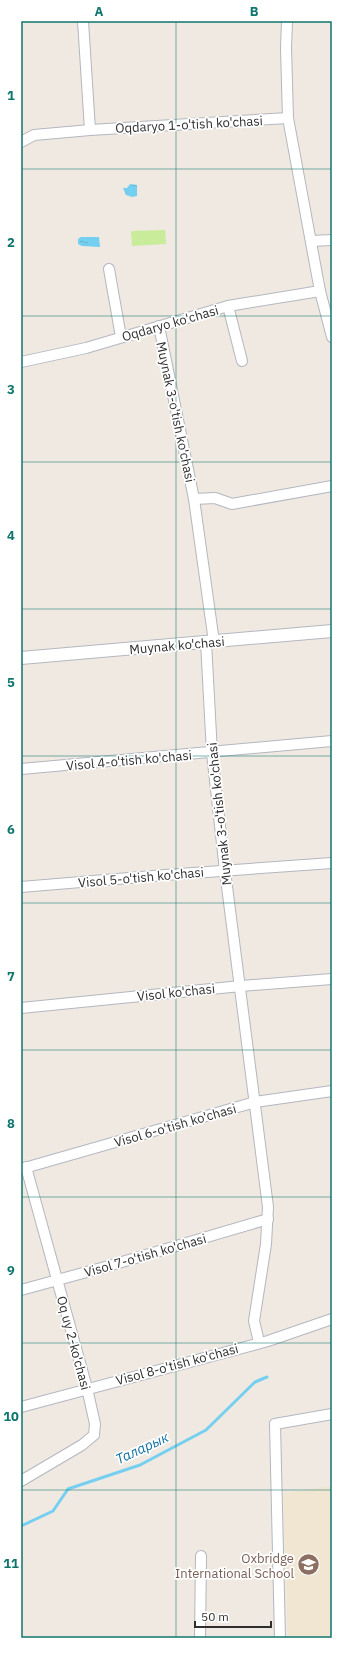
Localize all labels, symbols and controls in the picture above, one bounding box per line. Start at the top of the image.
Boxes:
text: A [95,3,104,20]
text: B [250,3,259,20]
text: 1 [7,87,15,104]
street label: Oqdaryo 1-o'tish ko'chasi [115,112,263,137]
text: 2 [7,234,15,251]
street label: Oqdaryo ko'chasi [120,302,220,345]
street label: Muynak 3-o'tish ko'chasi [152,340,199,484]
text: 3 [7,381,15,398]
text: 4 [7,527,15,544]
street label: Muynak ko'chasi [129,633,225,658]
text: 5 [7,674,15,691]
street label: Muynak 3-o'tish ko'chasi [204,742,235,886]
street label: Visol 4-o'tish ko'chasi [65,747,193,774]
text: 6 [7,821,15,838]
street label: Visol 5-o'tish ko'chasi [77,864,205,891]
text: 7 [7,968,15,985]
street label: Visol ko'chasi [136,980,216,1005]
street label: Visol 6-o'tish ko'chasi [112,1100,238,1151]
text: 8 [7,1115,15,1132]
street label: Visol 7-o'tish ko'chasi [82,1230,208,1281]
text: 9 [7,1262,15,1279]
street label: Oq uy 2-ko'chasi [53,1294,94,1392]
street label: Visol 8-o'tish ko'chasi [114,1340,240,1389]
text: 10 [3,1408,19,1425]
water label: Таларык [113,1428,172,1468]
place label: Oxbridge International School [175,1550,294,1582]
school or university icon: Oxbridge International School [296,1552,322,1578]
text: 11 [3,1555,19,1572]
scale bar [195,1603,271,1629]
text: 50 m [201,1609,229,1624]

